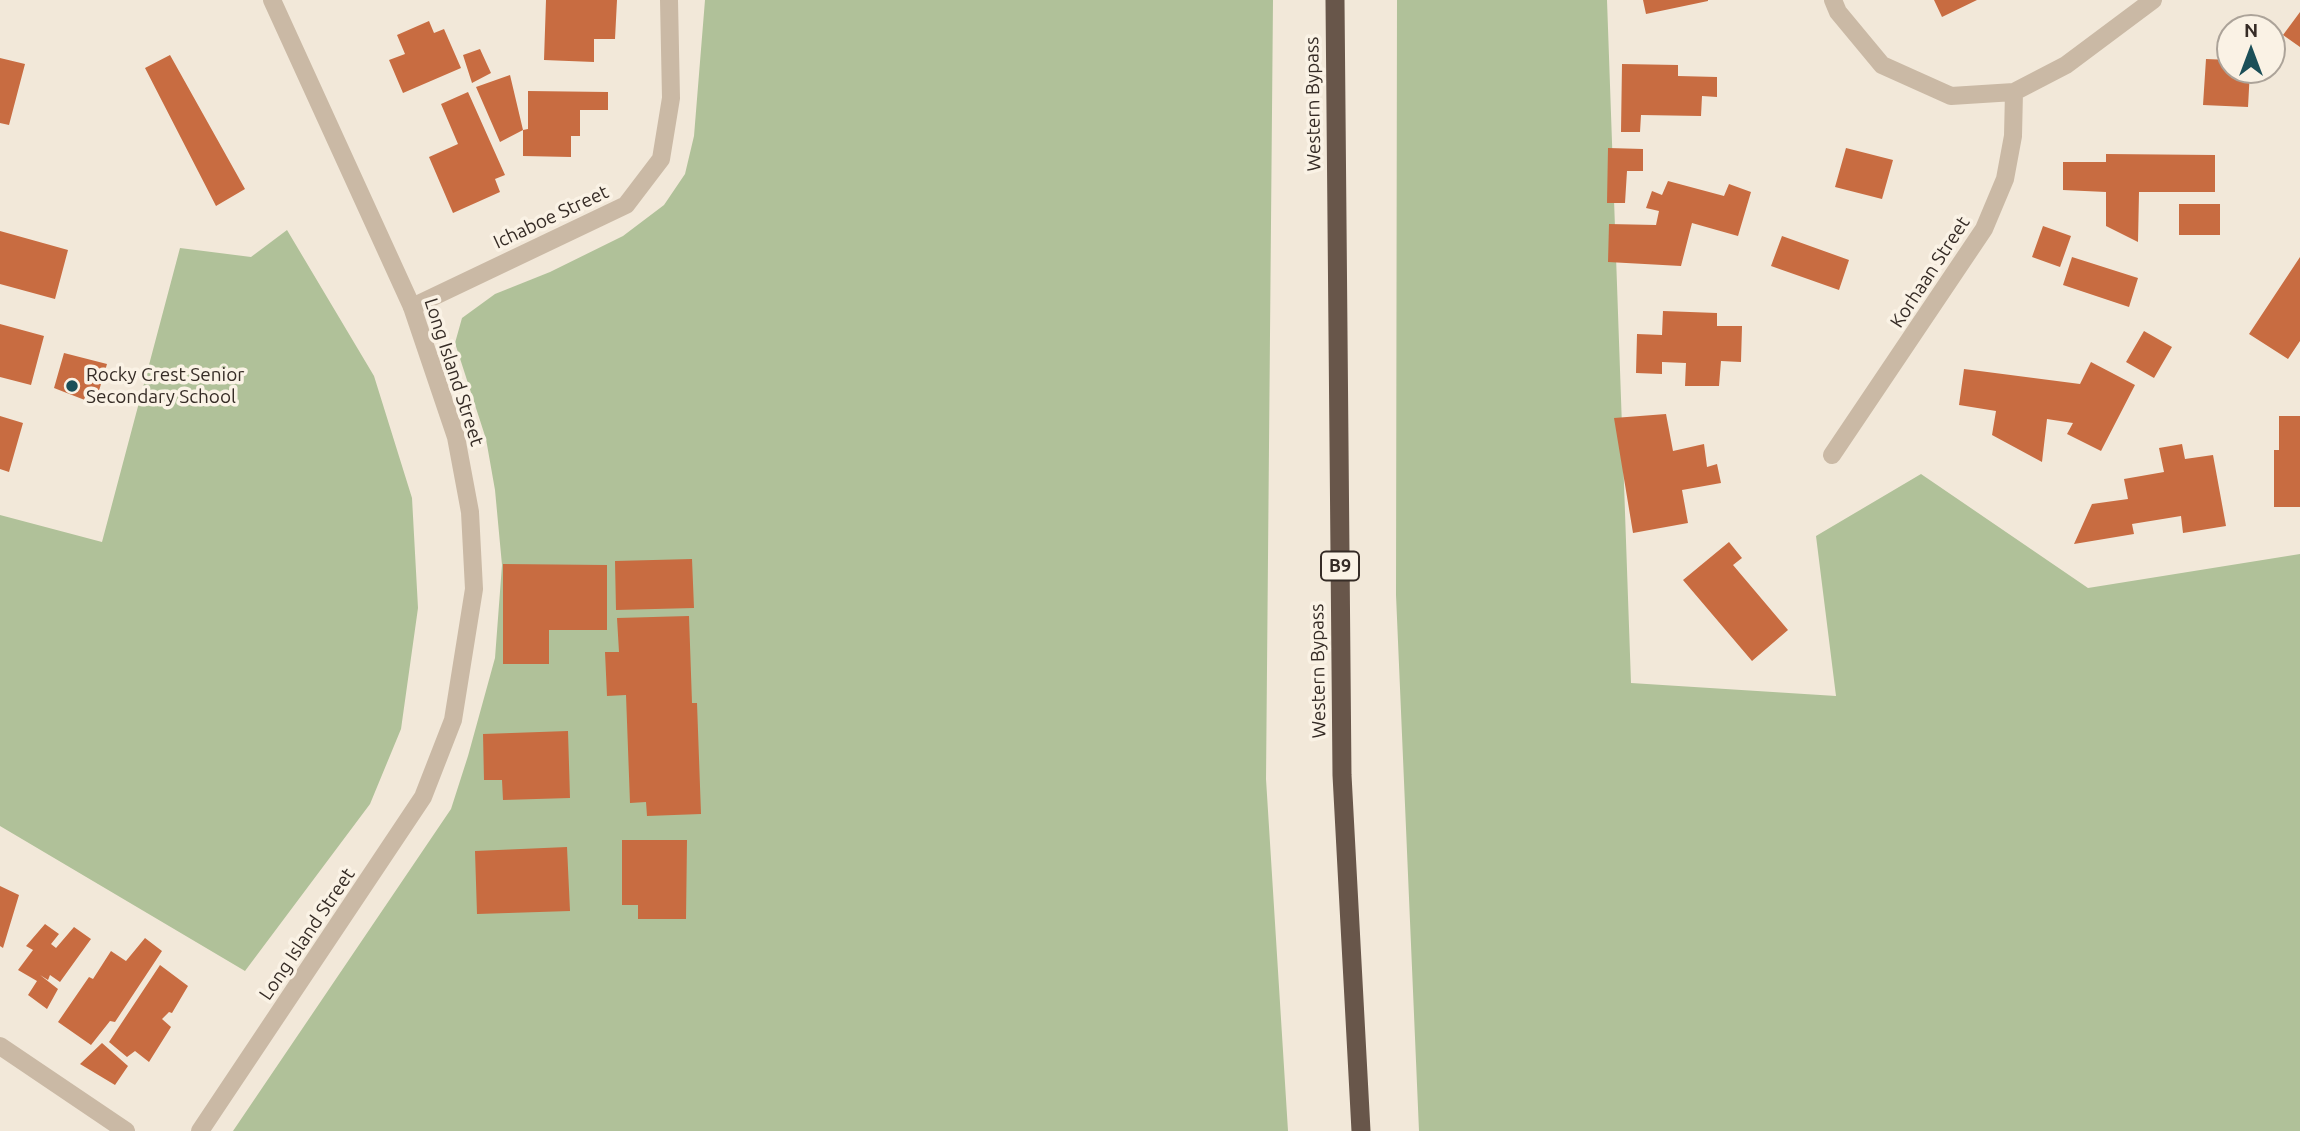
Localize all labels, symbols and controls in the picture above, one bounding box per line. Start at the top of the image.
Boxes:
north arrow [2216,14,2286,84]
text: N [2244,19,2258,41]
street label: Western Bypass [1300,36,1326,172]
street label: Ichaboe Street [490,180,612,254]
street label: Korhaan Street [1886,212,1974,332]
street label: Long Island Street [419,295,489,449]
place label: Rocky Crest Senior Secondary School [86,364,244,408]
marker: Rocky Crest Senior Secondary School [64,378,80,394]
road number: B9 [1321,552,1359,580]
street label: Western Bypass [1305,603,1331,739]
street label: Long Island Street [254,864,360,1004]

